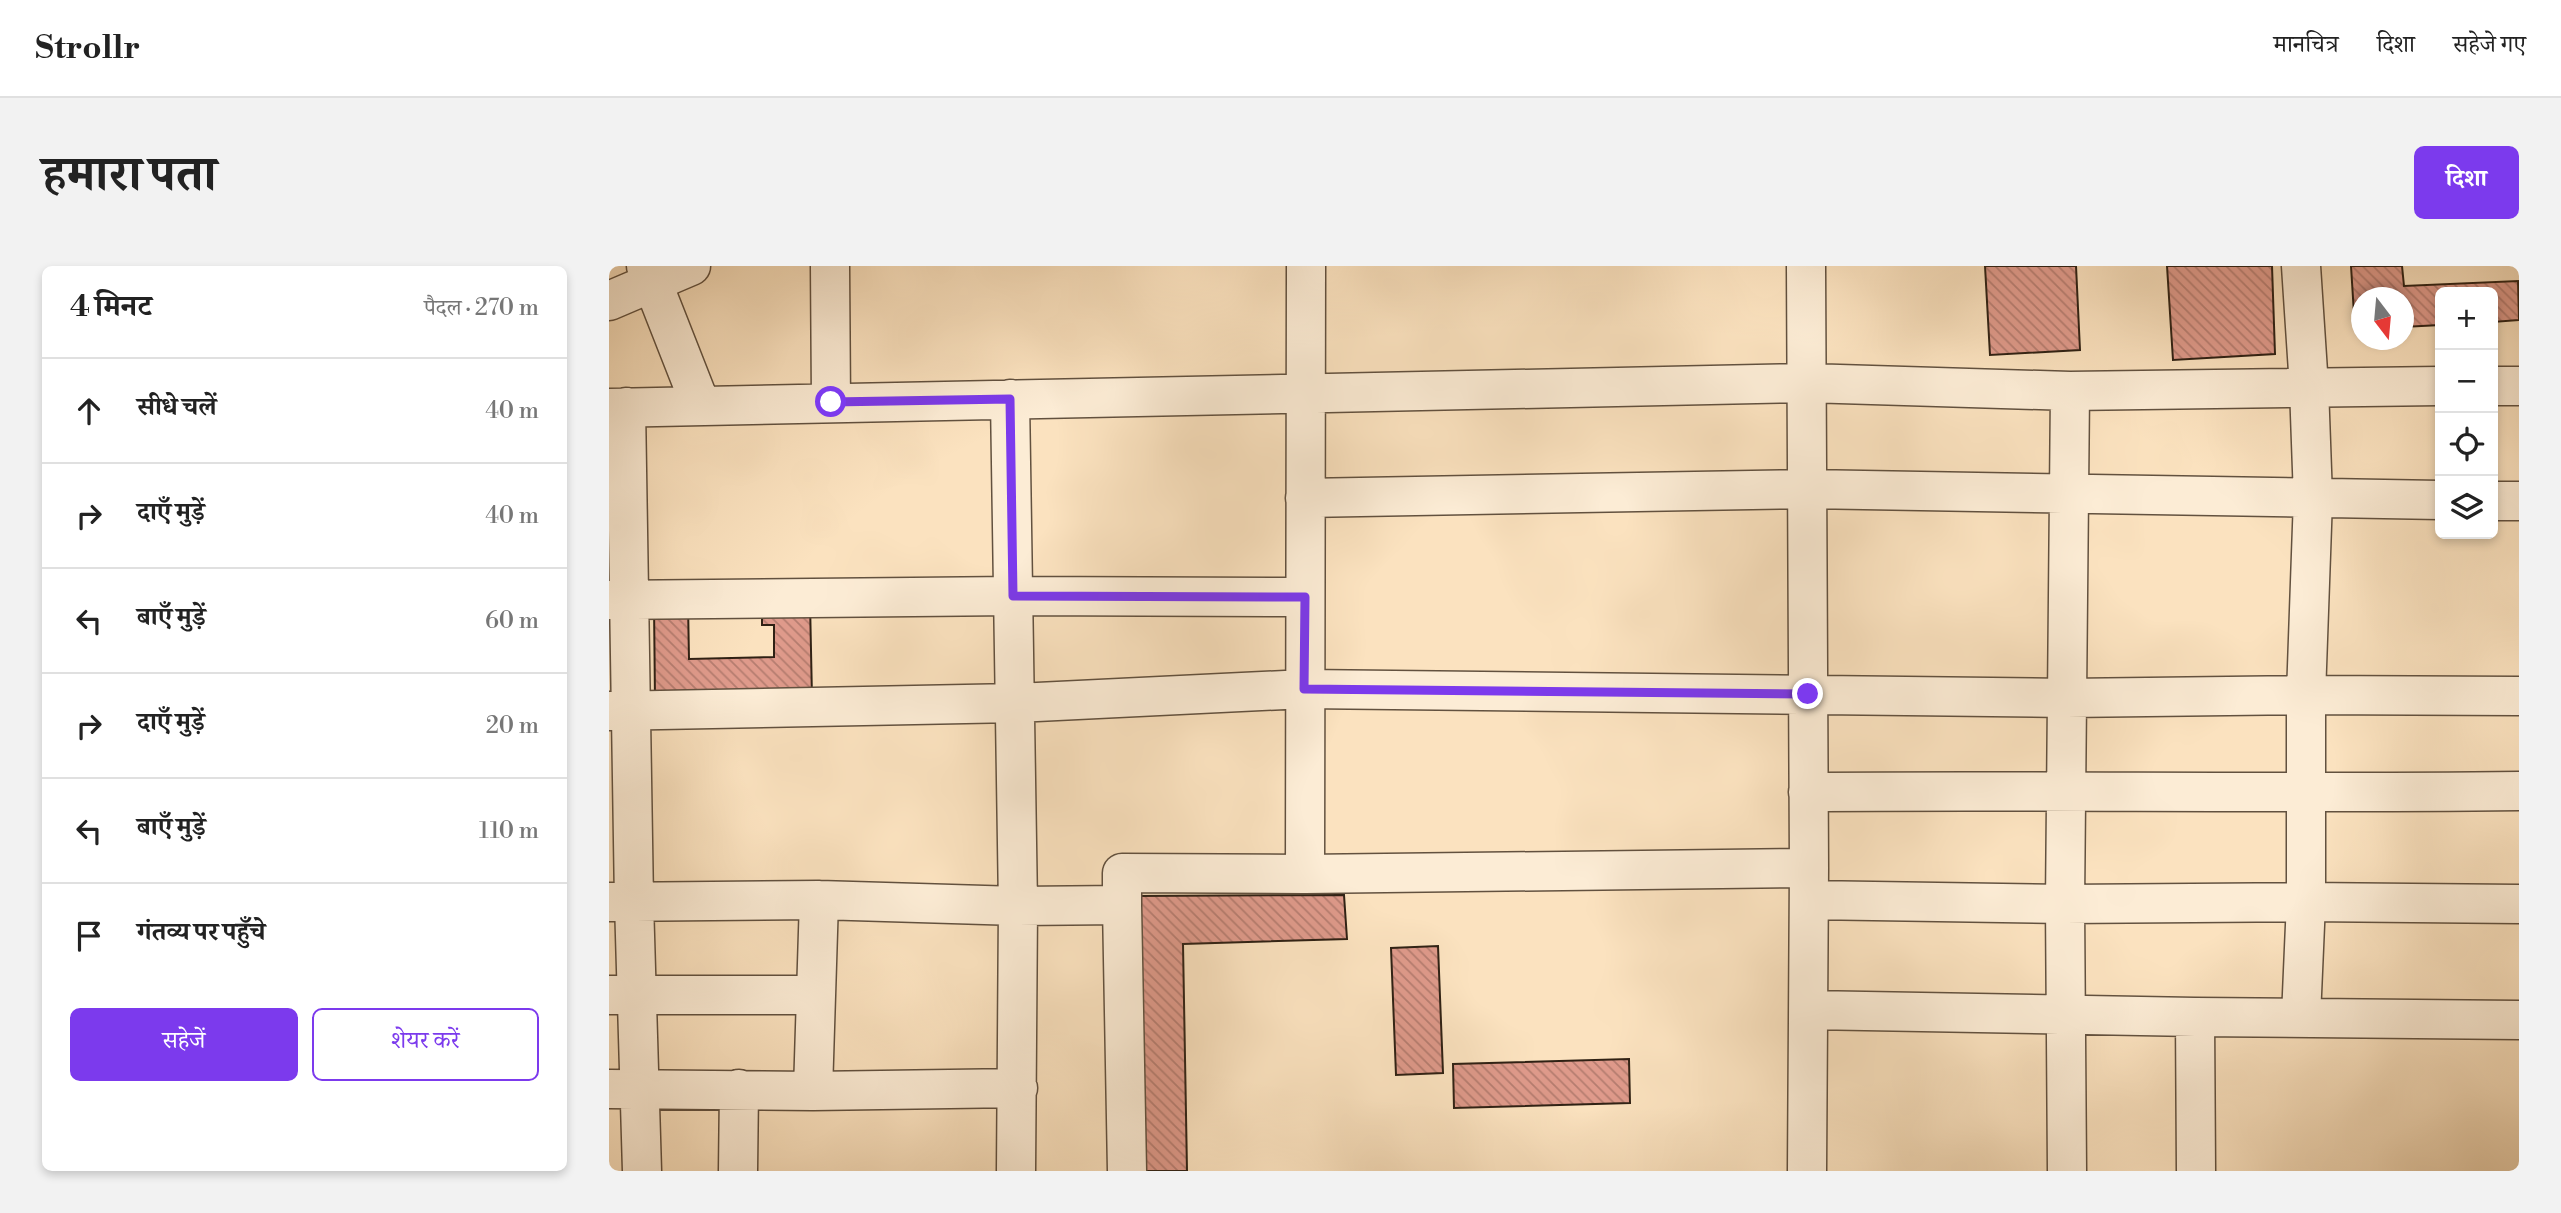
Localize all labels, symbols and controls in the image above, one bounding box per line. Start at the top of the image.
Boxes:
text: Strollr [35,28,140,69]
text: मानचित्र [2274,30,2339,60]
text: दिशा [2377,30,2415,60]
text: सहेजे गए [2453,30,2526,60]
text: हमारा पता [42,145,217,206]
button: दिशा [2414,146,2519,219]
north arrow [2351,287,2414,350]
map controls [2435,287,2498,539]
button: + [2435,287,2498,350]
text: 4 मिनट [70,288,152,326]
text: पैदल · 270 m [424,294,539,322]
button: − [2435,350,2498,413]
route start [815,386,846,417]
text: सीधे चलें [137,391,217,423]
icon: ahead [70,392,108,430]
text: 40 m [485,397,539,425]
button: locate [2435,413,2498,476]
button: layers [2435,476,2498,539]
text: दाएँ मुड़ें [137,496,205,528]
icon: right [70,497,108,535]
text: 40 m [485,502,539,530]
text: बाएँ मुड़ें [137,601,206,633]
icon: left [70,602,108,640]
text: 60 m [485,607,539,635]
route end [1792,678,1823,709]
text: दाएँ मुड़ें [137,706,205,738]
icon: right [70,707,108,745]
text: 20 m [486,712,539,740]
text: बाएँ मुड़ें [137,811,206,843]
icon: left [70,812,108,850]
text: 110 m [479,817,539,845]
text: गंतव्य पर पहुँचे [137,916,266,948]
icon: arrive [70,917,108,955]
button: सहेजें [70,1008,298,1081]
button: शेयर करें [312,1008,539,1081]

